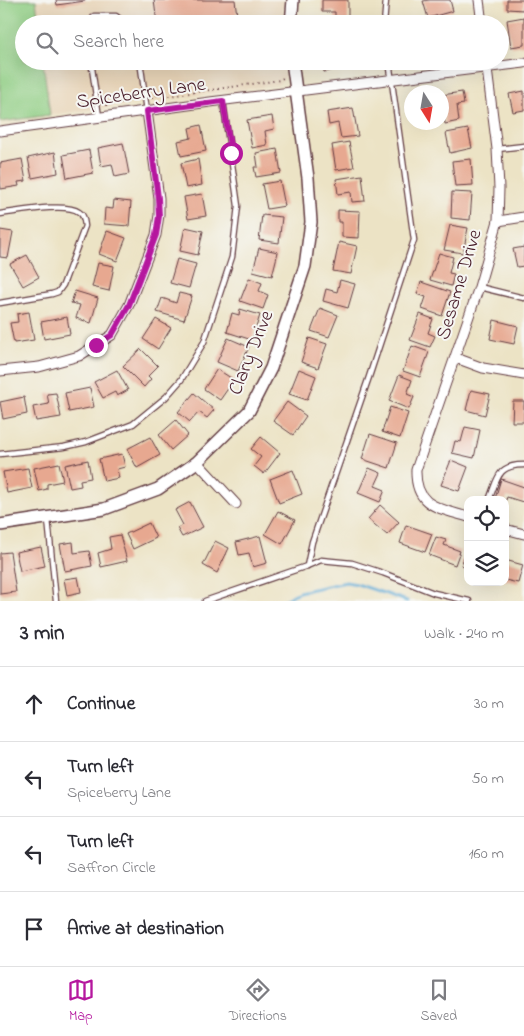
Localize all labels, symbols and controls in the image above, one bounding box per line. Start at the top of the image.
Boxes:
search box [15,15,509,70]
icon: search [33,29,61,57]
text: Search here [73,29,164,56]
street label: Spiceberry Lane [74,71,208,117]
north arrow [404,85,449,130]
route start [220,142,243,165]
street label: Sesame Drive [429,226,491,344]
street label: Clary Drive [222,306,282,400]
route end [85,334,108,357]
map controls [464,496,509,586]
button: locate [464,496,509,541]
button: layers [464,541,509,586]
text: 3 min [20,619,64,649]
text: Walk · 240 m [424,622,504,646]
icon: ahead [20,690,48,718]
text: Continue [67,691,135,718]
text: 30 m [474,692,504,716]
text: Turn left [67,754,134,781]
icon: left [20,765,48,793]
text: 50 m [472,767,504,791]
text: Spiceberry Lane [67,781,171,805]
text: Turn left [67,829,134,856]
icon: left [20,840,48,868]
text: 160 m [469,842,504,866]
text: Saffron Circle [67,856,156,880]
icon: arrive [20,915,48,943]
text: Arrive at destination [67,916,224,943]
tab: Map [67,976,95,1027]
tab: Directions [229,976,287,1027]
tab: Saved [421,976,457,1027]

